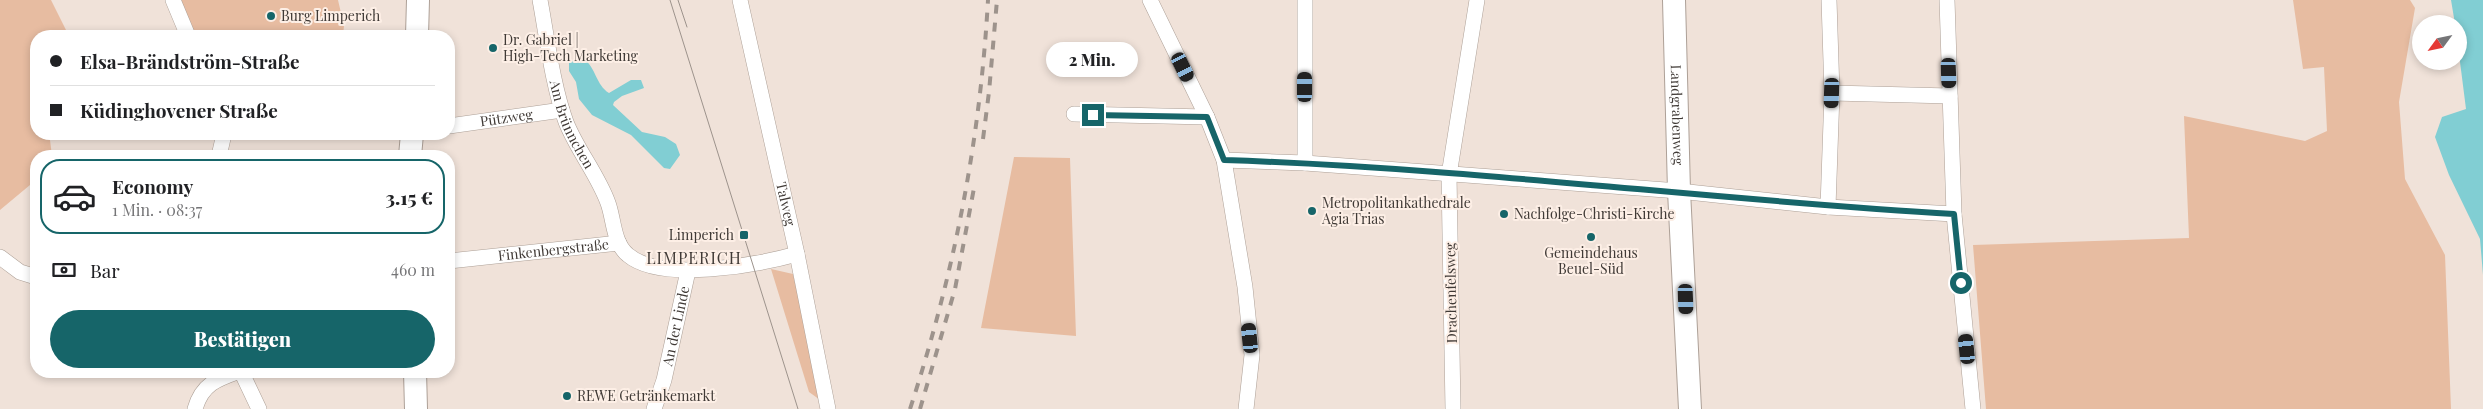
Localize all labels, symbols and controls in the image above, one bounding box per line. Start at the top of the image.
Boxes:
place label: Burg Limperich [281,6,381,25]
marker: Burg Limperich [265,10,277,22]
north arrow [2412,15,2468,70]
map controls [2412,15,2467,70]
place label: Dr. Gabriel | High-Tech Marketing [503,30,639,65]
marker: Dr. Gabriel | High-Tech Marketing [487,42,499,54]
callout: 2 Min. [1047,42,1139,78]
text: Elsa-Brändström-Straße [80,48,300,74]
text: 2 Min. [1069,49,1115,70]
car [1169,50,1196,84]
car [1940,58,1957,88]
street label: Landgrabenweg [1667,64,1688,166]
car [1297,72,1312,102]
street label: Am Brünnchen [545,77,599,173]
car [1823,78,1840,108]
text: Küdinghovener Straße [80,97,278,123]
street label: Pützweg [479,104,535,131]
route end [1082,104,1104,126]
text: Economy [112,173,193,199]
icon: car [52,174,97,219]
street label: Talweg [772,180,801,228]
text: 3.15 € [386,184,433,210]
place label: Metropolitankathedrale Agia Trias [1321,193,1471,228]
text: 1 Min. · 08:37 [112,199,202,220]
place label: Nachfolge-Christi-Kirche [1514,204,1675,223]
marker: Metropolitankathedrale Agia Trias [1306,205,1318,217]
marker: Nachfolge-Christi-Kirche [1498,208,1510,220]
place label: Limperich [669,225,735,244]
marker: Limperich [738,229,750,241]
marker: Gemeindehaus Beuel-Süd [1585,231,1597,243]
street label: Finkenbergstraße [497,234,610,265]
street label: Drachenfelsweg [1440,242,1461,344]
place label: Gemeindehaus Beuel-Süd [1544,243,1638,278]
district label: LIMPERICH [646,247,742,268]
icon: cash [50,256,78,284]
text: Bar [90,257,120,283]
text: 460 m [391,259,435,280]
route start [1950,272,1972,294]
street label: An der Linde [657,284,693,369]
car [1677,284,1694,314]
button: Bestätigen [50,310,435,368]
car [1240,322,1259,354]
car [1957,333,1976,365]
place label: REWE Getränkemarkt [577,386,716,405]
marker: REWE Getränkemarkt [561,390,573,402]

